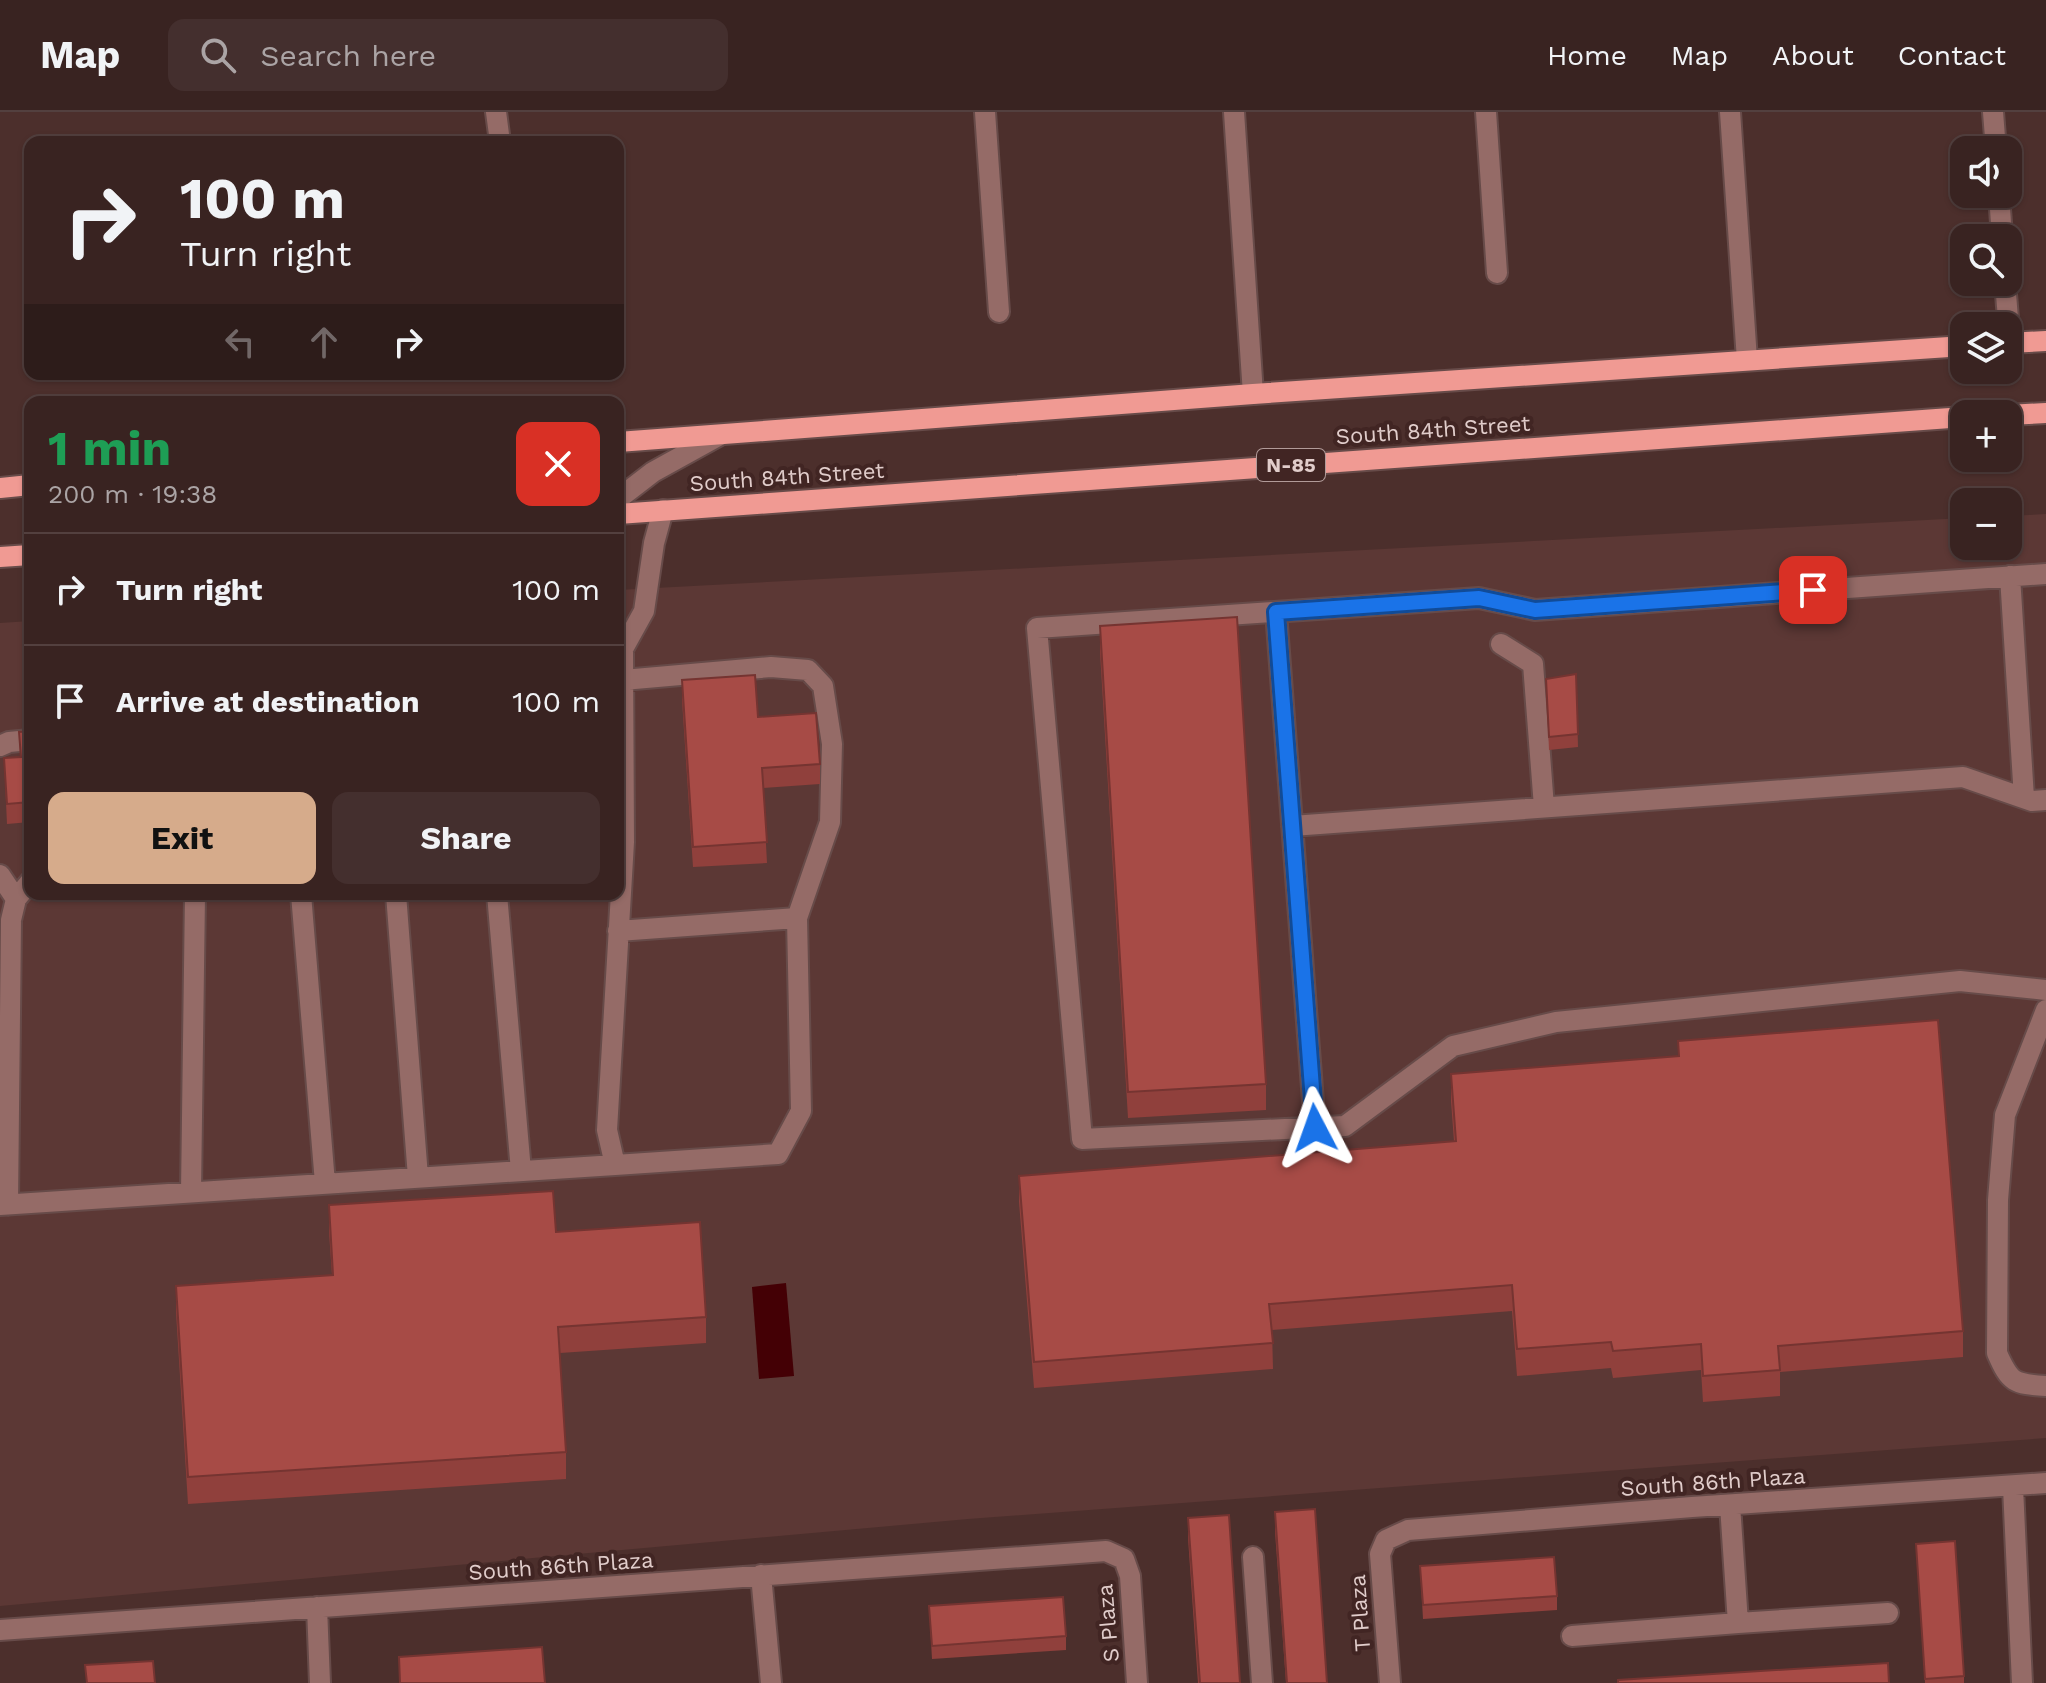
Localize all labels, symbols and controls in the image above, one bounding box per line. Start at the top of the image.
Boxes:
search box [168,19,728,91]
text: Map [40,33,120,77]
icon: search [196,33,240,77]
text: Search here [260,38,436,73]
text: Home [1547,39,1627,72]
text: Map [1671,39,1728,72]
text: About [1772,39,1854,72]
text: Contact [1898,39,2006,72]
map controls [1950,136,2022,560]
button: sound [1950,136,2022,208]
text: 100 m [180,166,345,232]
icon: right [48,168,152,272]
button: search [1950,224,2022,296]
text: Turn right [180,233,351,275]
button: layers [1950,312,2022,384]
icon: left [218,320,262,364]
icon: ahead [302,320,346,364]
icon: right [386,320,430,364]
button: + [1950,400,2022,472]
street label: South 84th Street [1335,411,1531,449]
text: 1 min [48,420,171,477]
button: close [516,422,600,506]
road number: N-85 [1257,449,1325,481]
street label: South 84th Street [689,458,885,496]
text: 200 m · 19:38 [48,479,217,509]
button: − [1950,488,2022,560]
pin [1779,556,1847,624]
icon: right [48,567,92,611]
icon: arrive [1791,568,1835,612]
text: Turn right [116,572,262,607]
text: 100 m [512,572,600,607]
icon: arrive [48,679,92,723]
text: Arrive at destination [116,684,420,719]
text: 100 m [512,684,600,719]
button: Exit [48,792,316,884]
button: Share [332,792,600,884]
position arrow [1273,1086,1357,1170]
street label: South 86th Plaza [1620,1463,1806,1501]
street label: South 86th Plaza [468,1547,654,1585]
street label: T Plaza [1345,1574,1375,1652]
street label: S Plaza [1092,1583,1124,1663]

